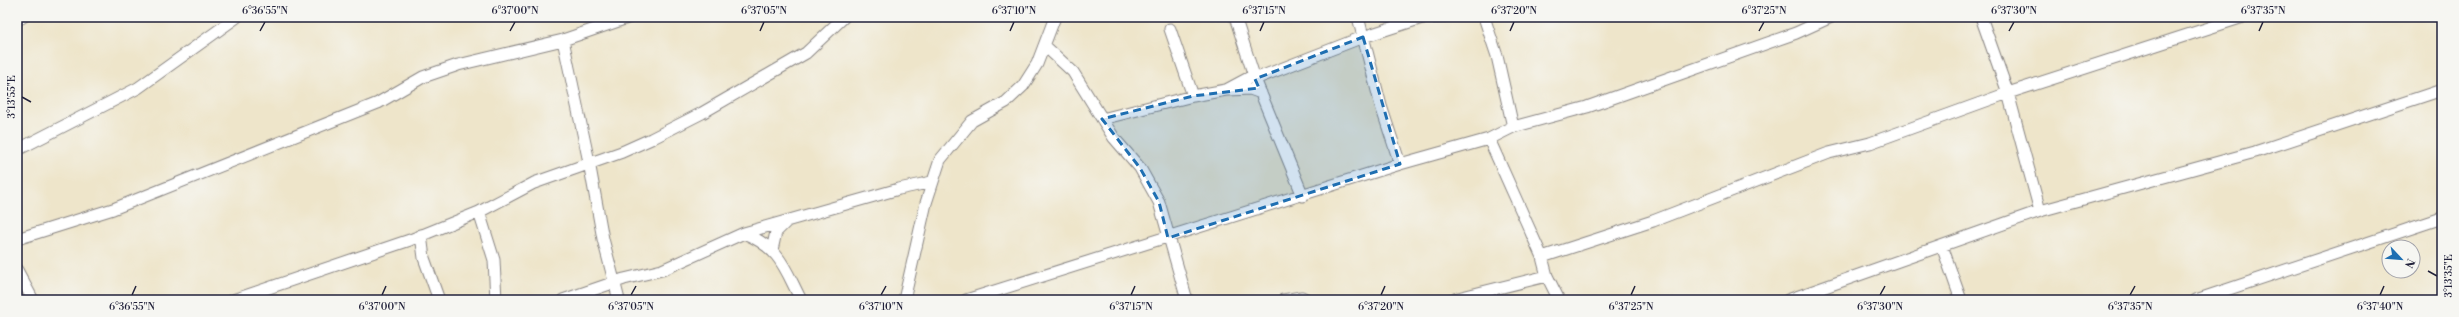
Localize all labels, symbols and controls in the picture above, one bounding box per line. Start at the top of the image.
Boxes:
text: 6°36'55"N [242,5,289,17]
text: 6°37'00"N [492,5,539,17]
text: 6°37'05"N [741,5,787,17]
text: 6°37'10"N [992,5,1037,17]
text: 6°37'15"N [1242,5,1286,17]
text: 6°37'20"N [1491,5,1538,17]
text: 6°37'25"N [1742,5,1787,17]
text: 6°37'30"N [1991,5,2037,17]
text: 6°37'35"N [2241,5,2286,17]
text: 3°13'55"E [6,75,18,119]
north arrow [2381,239,2421,279]
text: 3°13'35"E [2443,254,2455,298]
text: N [2401,256,2417,270]
text: 6°36'55"N [109,301,156,313]
text: 6°37'00"N [359,301,406,313]
text: 6°37'05"N [608,301,654,313]
text: 6°37'10"N [859,301,904,313]
text: 6°37'15"N [1109,301,1153,313]
text: 6°37'20"N [1358,301,1405,313]
text: 6°37'25"N [1609,301,1654,313]
text: 6°37'30"N [1857,301,1903,313]
text: 6°37'35"N [2108,301,2153,313]
text: 6°37'40"N [2357,301,2404,313]

